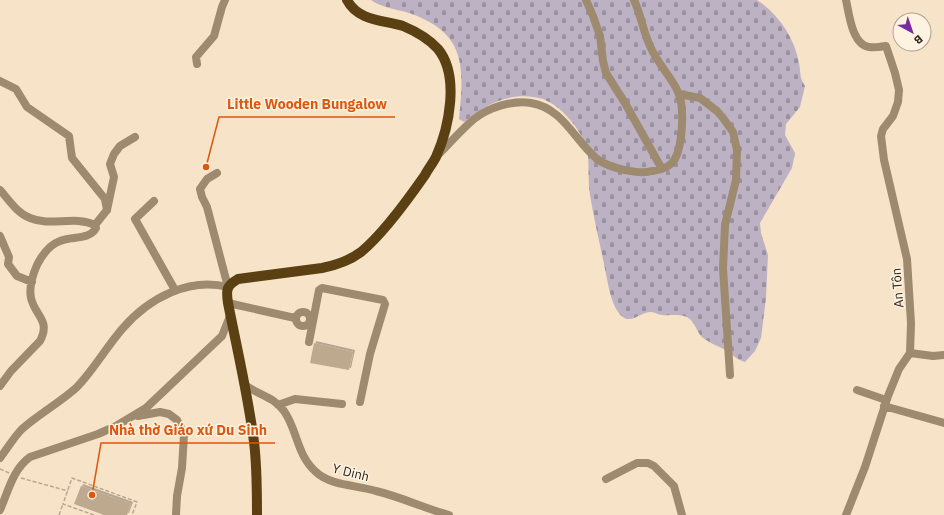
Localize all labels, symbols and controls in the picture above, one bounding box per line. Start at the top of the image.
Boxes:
north arrow [892,12,932,52]
text: B [911,32,926,47]
callout: Little Wooden Bungalow [219,91,395,117]
text: Little Wooden Bungalow [227,95,387,113]
street label: An Tôn [888,267,907,309]
callout: Nhà thờ Giáo xứ Du Sinh [101,417,275,443]
text: Nhà thờ Giáo xứ Du Sinh [109,421,267,439]
street label: Y Dinh [331,460,371,485]

